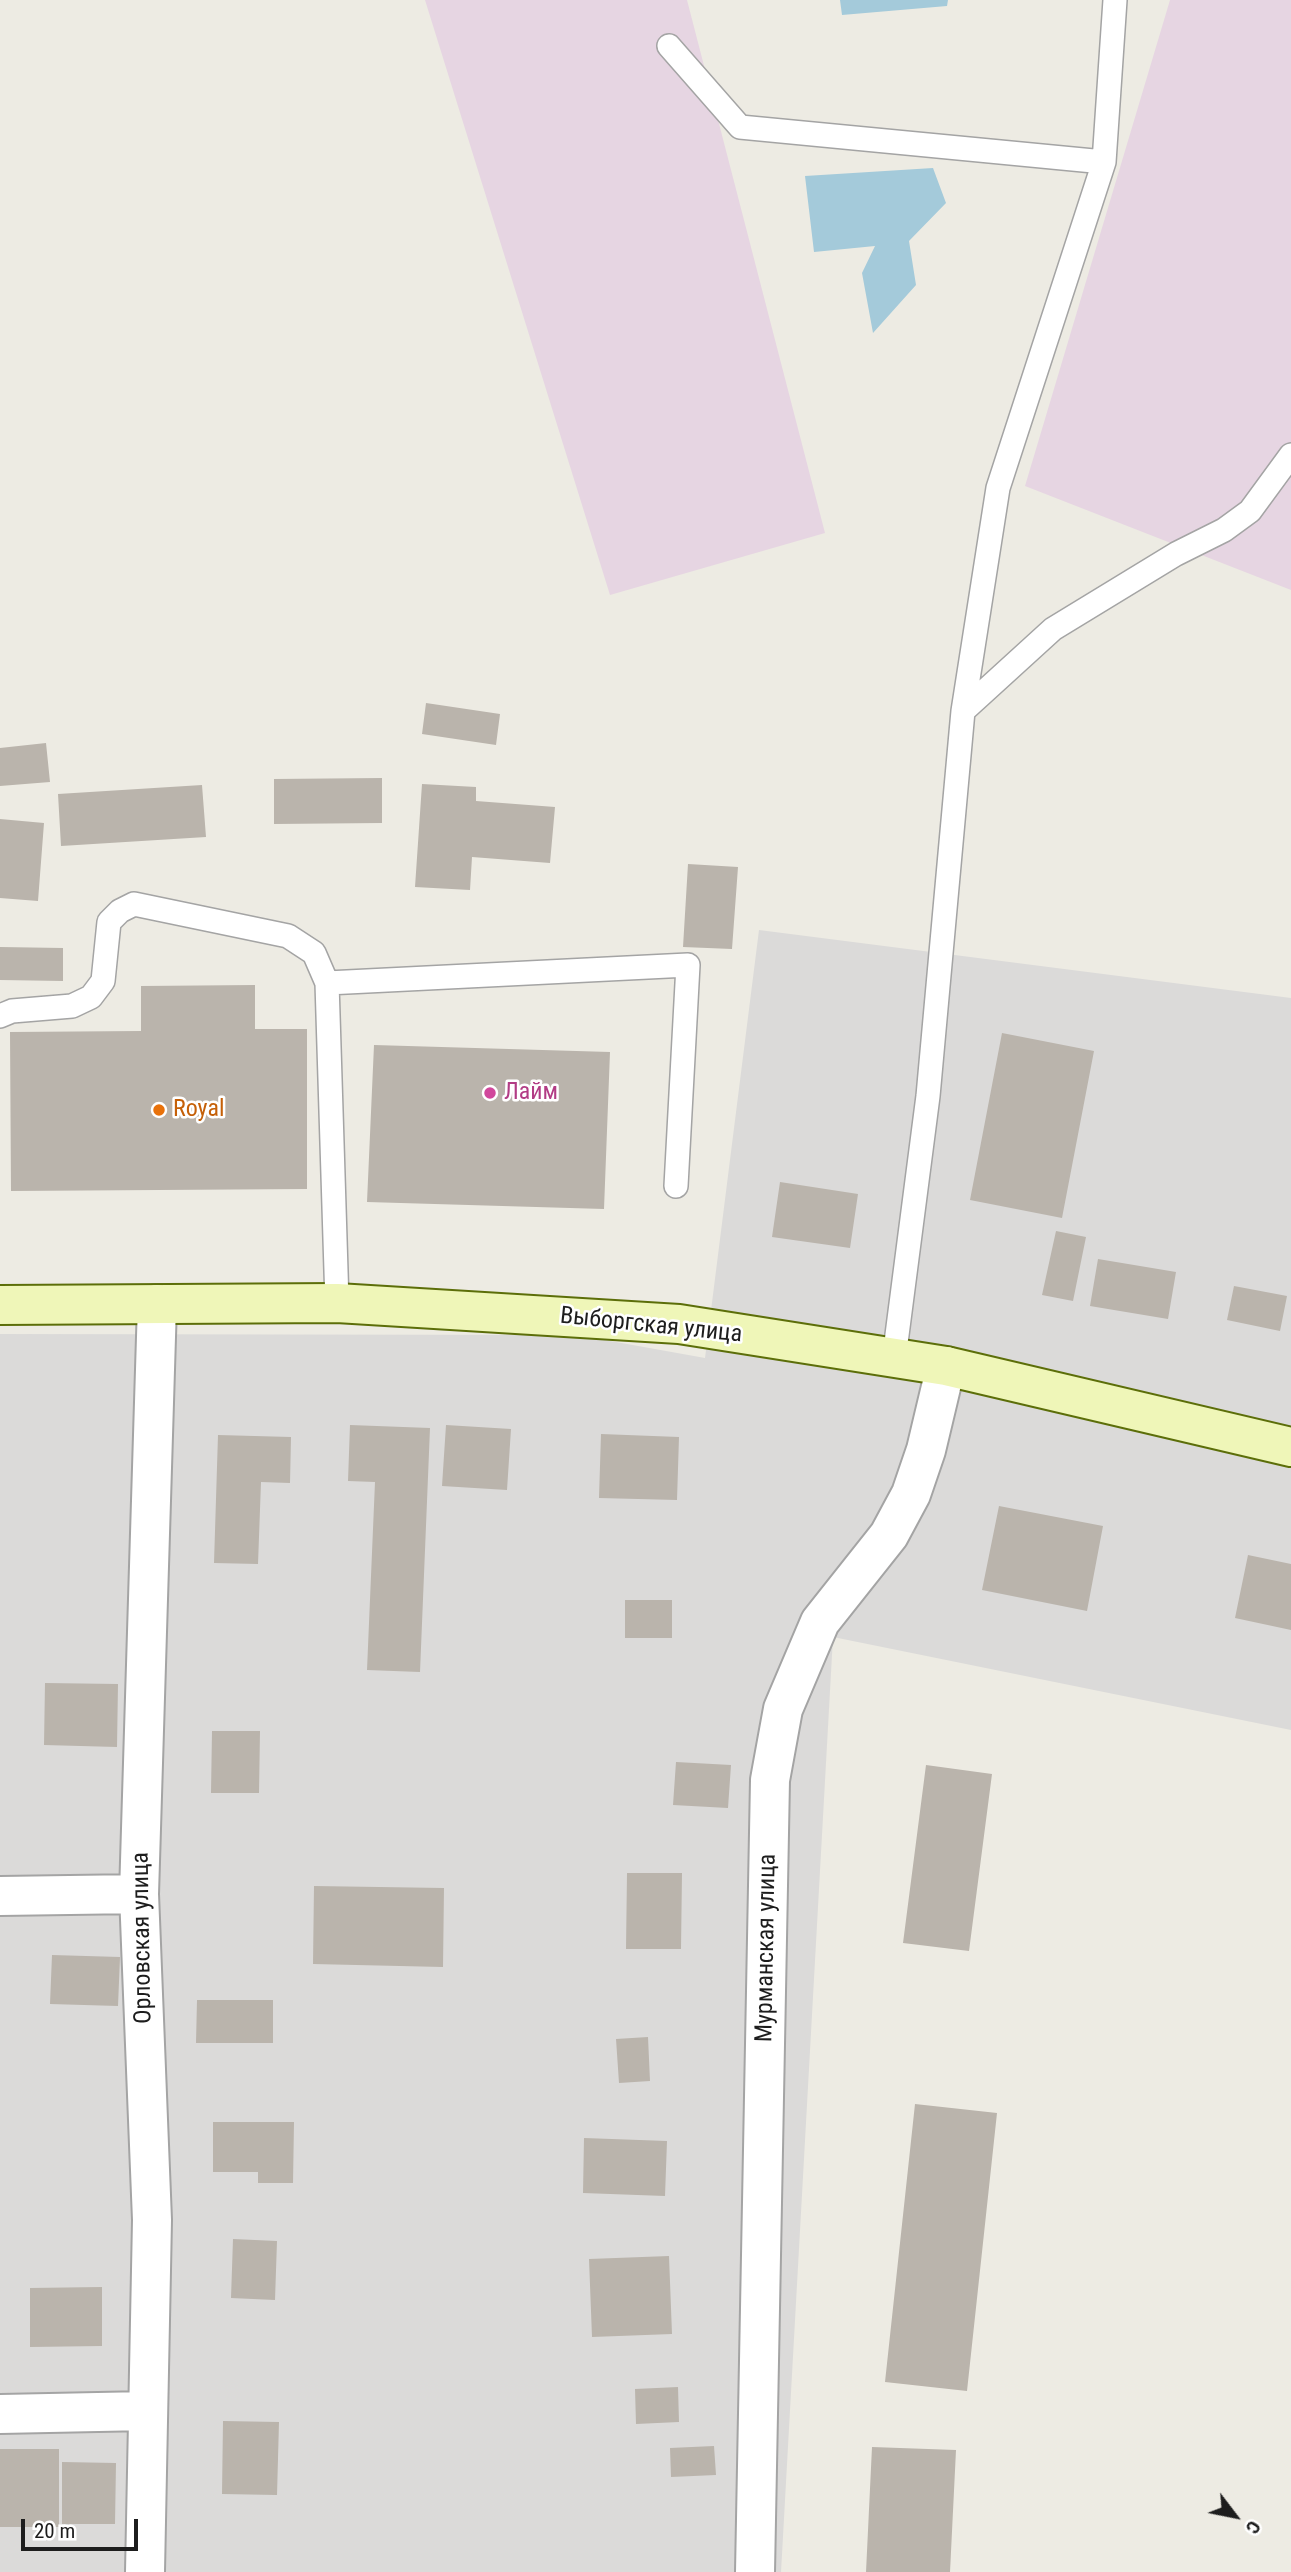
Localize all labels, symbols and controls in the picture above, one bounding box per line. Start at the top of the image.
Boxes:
place label: Лайм [504,1079,558,1107]
marker: Лайм [482,1085,498,1101]
place label: Royal [173,1096,224,1124]
marker: Royal [151,1102,167,1118]
street label: Выборгская улица [559,1302,743,1350]
street label: Орловская улица [127,1852,159,2024]
street label: Мурманская улица [751,1854,783,2042]
north arrow [1200,2481,1270,2551]
scale bar [24,2506,142,2550]
text: С [1241,2517,1266,2538]
text: 20 m [34,2519,75,2543]

